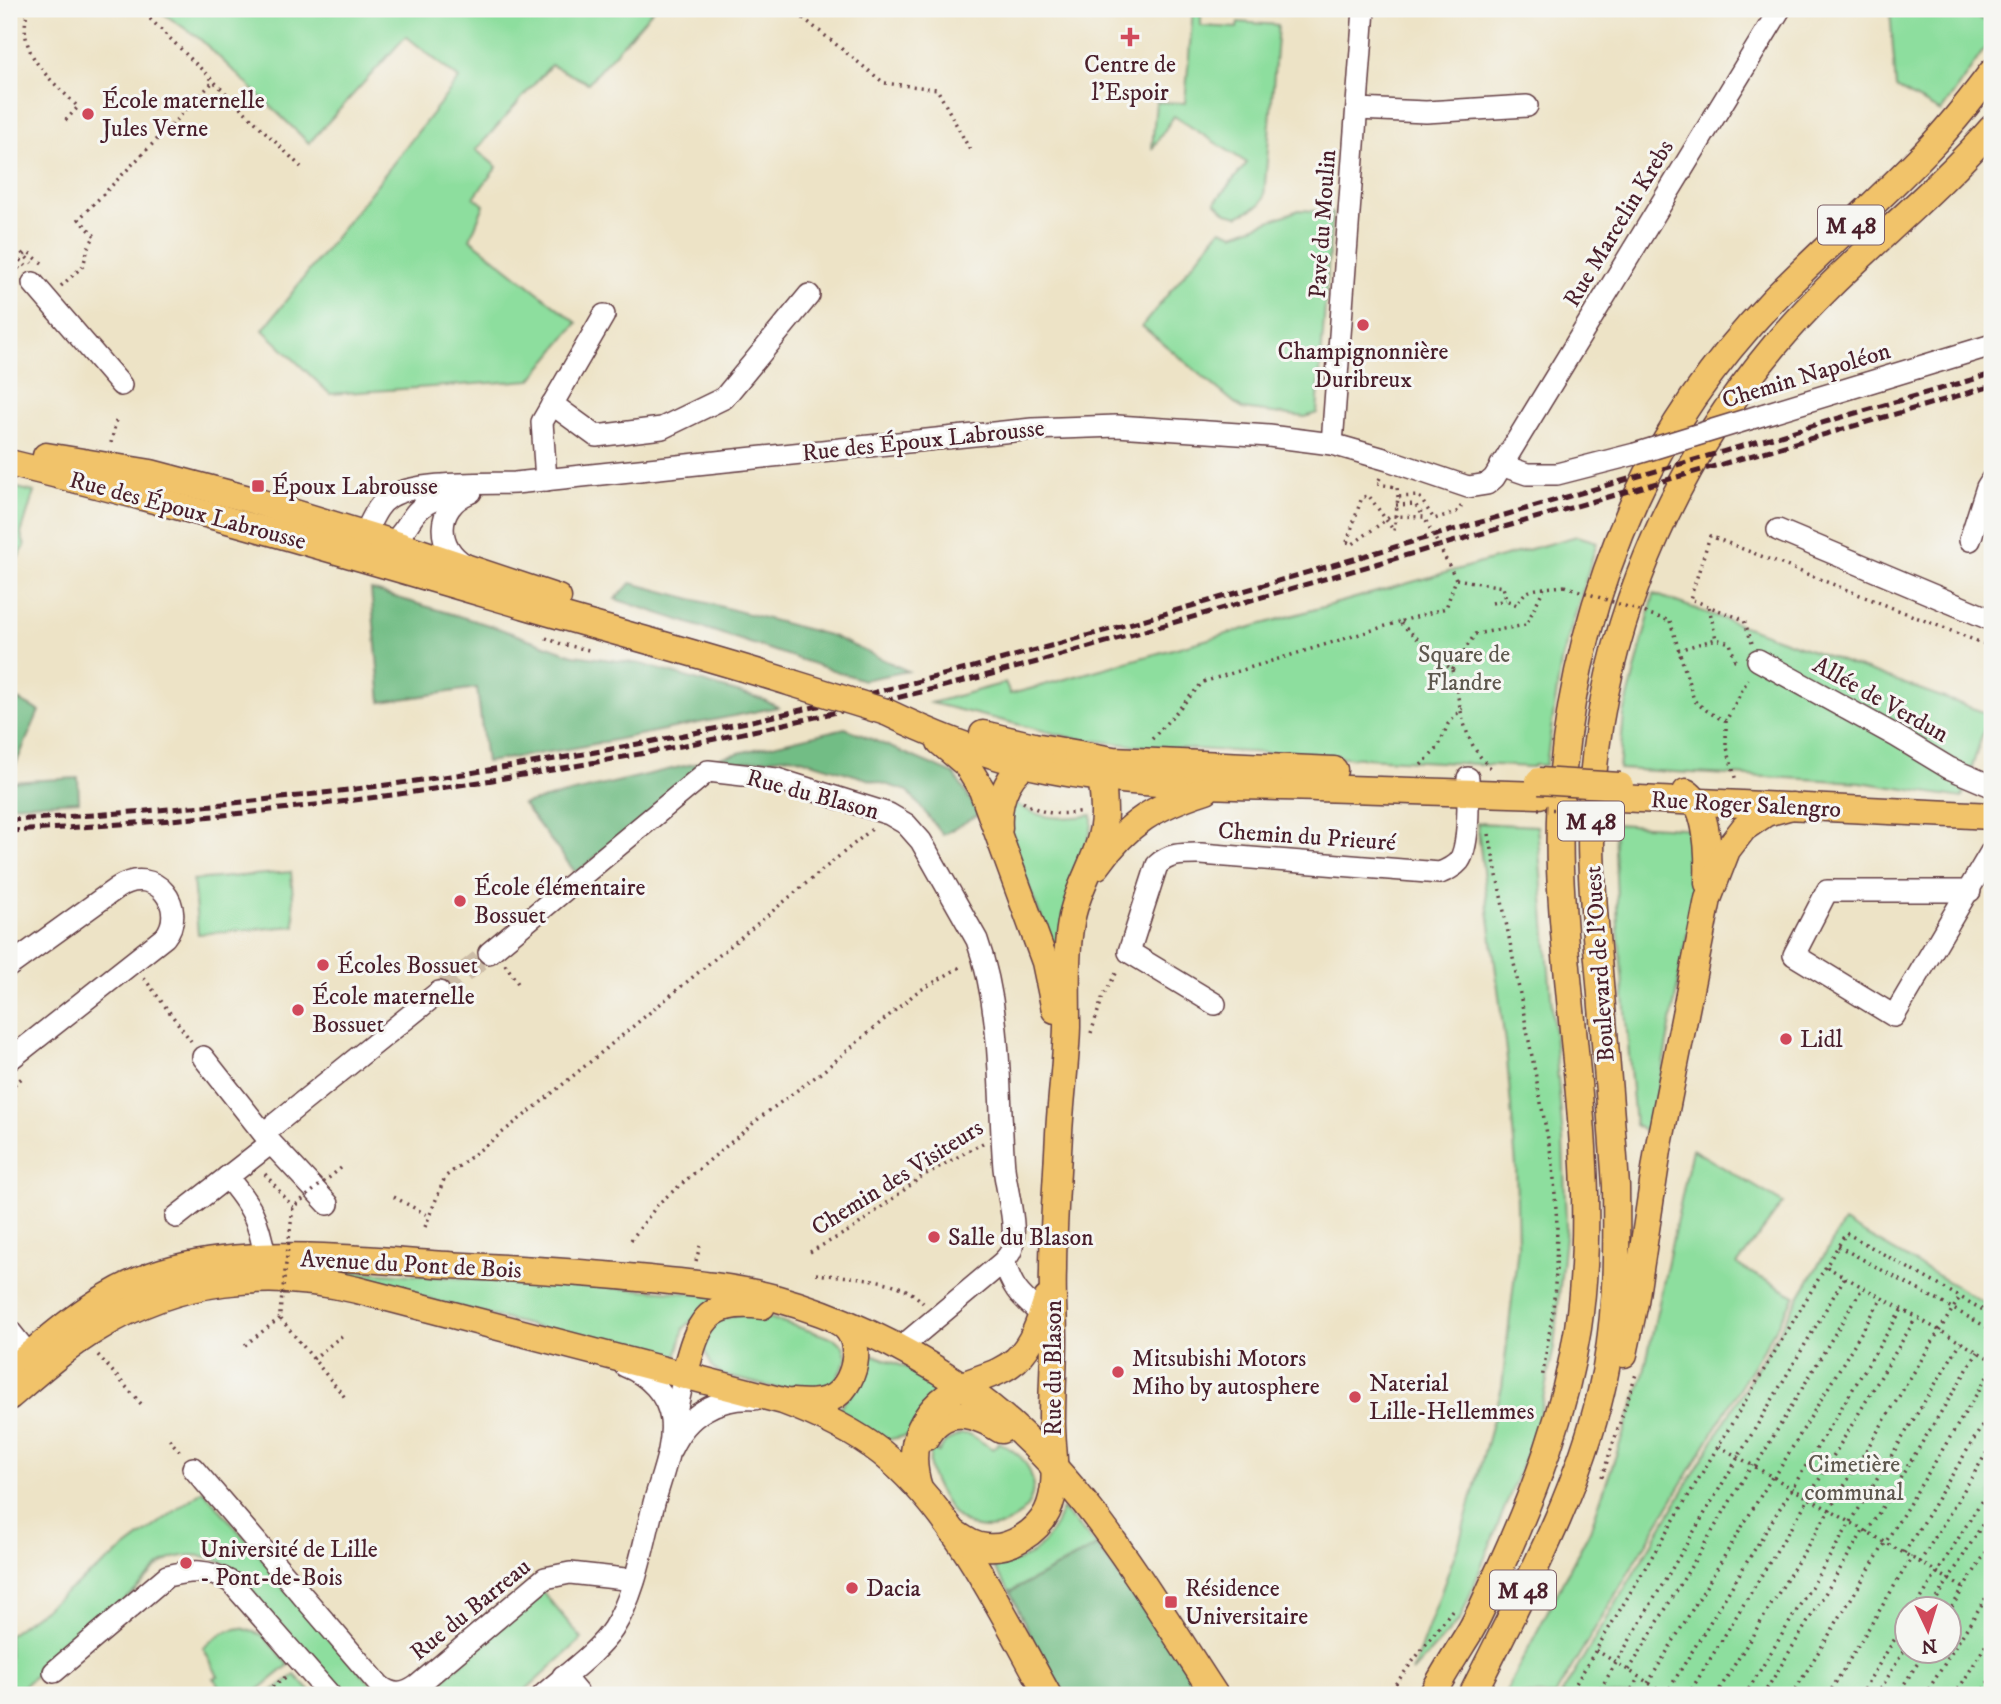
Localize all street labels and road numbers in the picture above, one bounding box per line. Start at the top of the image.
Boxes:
street label: Rue Marcelin Krebs [1557,134,1681,313]
street label: Pavé du Moulin [1303,148,1343,299]
road number: M 48 [1818,206,1884,244]
street label: Chemin Napoléon [1718,336,1895,416]
street label: Rue des Époux Labrousse [800,413,1046,469]
street label: Rue des Époux Labrousse [66,465,309,557]
street label: Allée de Verdun [1807,650,1954,750]
street label: Rue du Blason [743,763,883,827]
street label: Rue Roger Salengro [1650,785,1842,825]
road number: M 48 [1558,802,1624,841]
street label: Chemin du Prieuré [1217,816,1397,858]
street label: Boulevard de l'Ouest [1578,864,1622,1063]
street label: Chemin des Visiteurs [806,1113,989,1243]
street label: Avenue du Pont de Bois [300,1244,522,1286]
street label: Rue du Blason [1039,1300,1069,1436]
street label: Rue du Barreau [404,1552,537,1667]
road number: M 48 [1490,1570,1556,1610]

